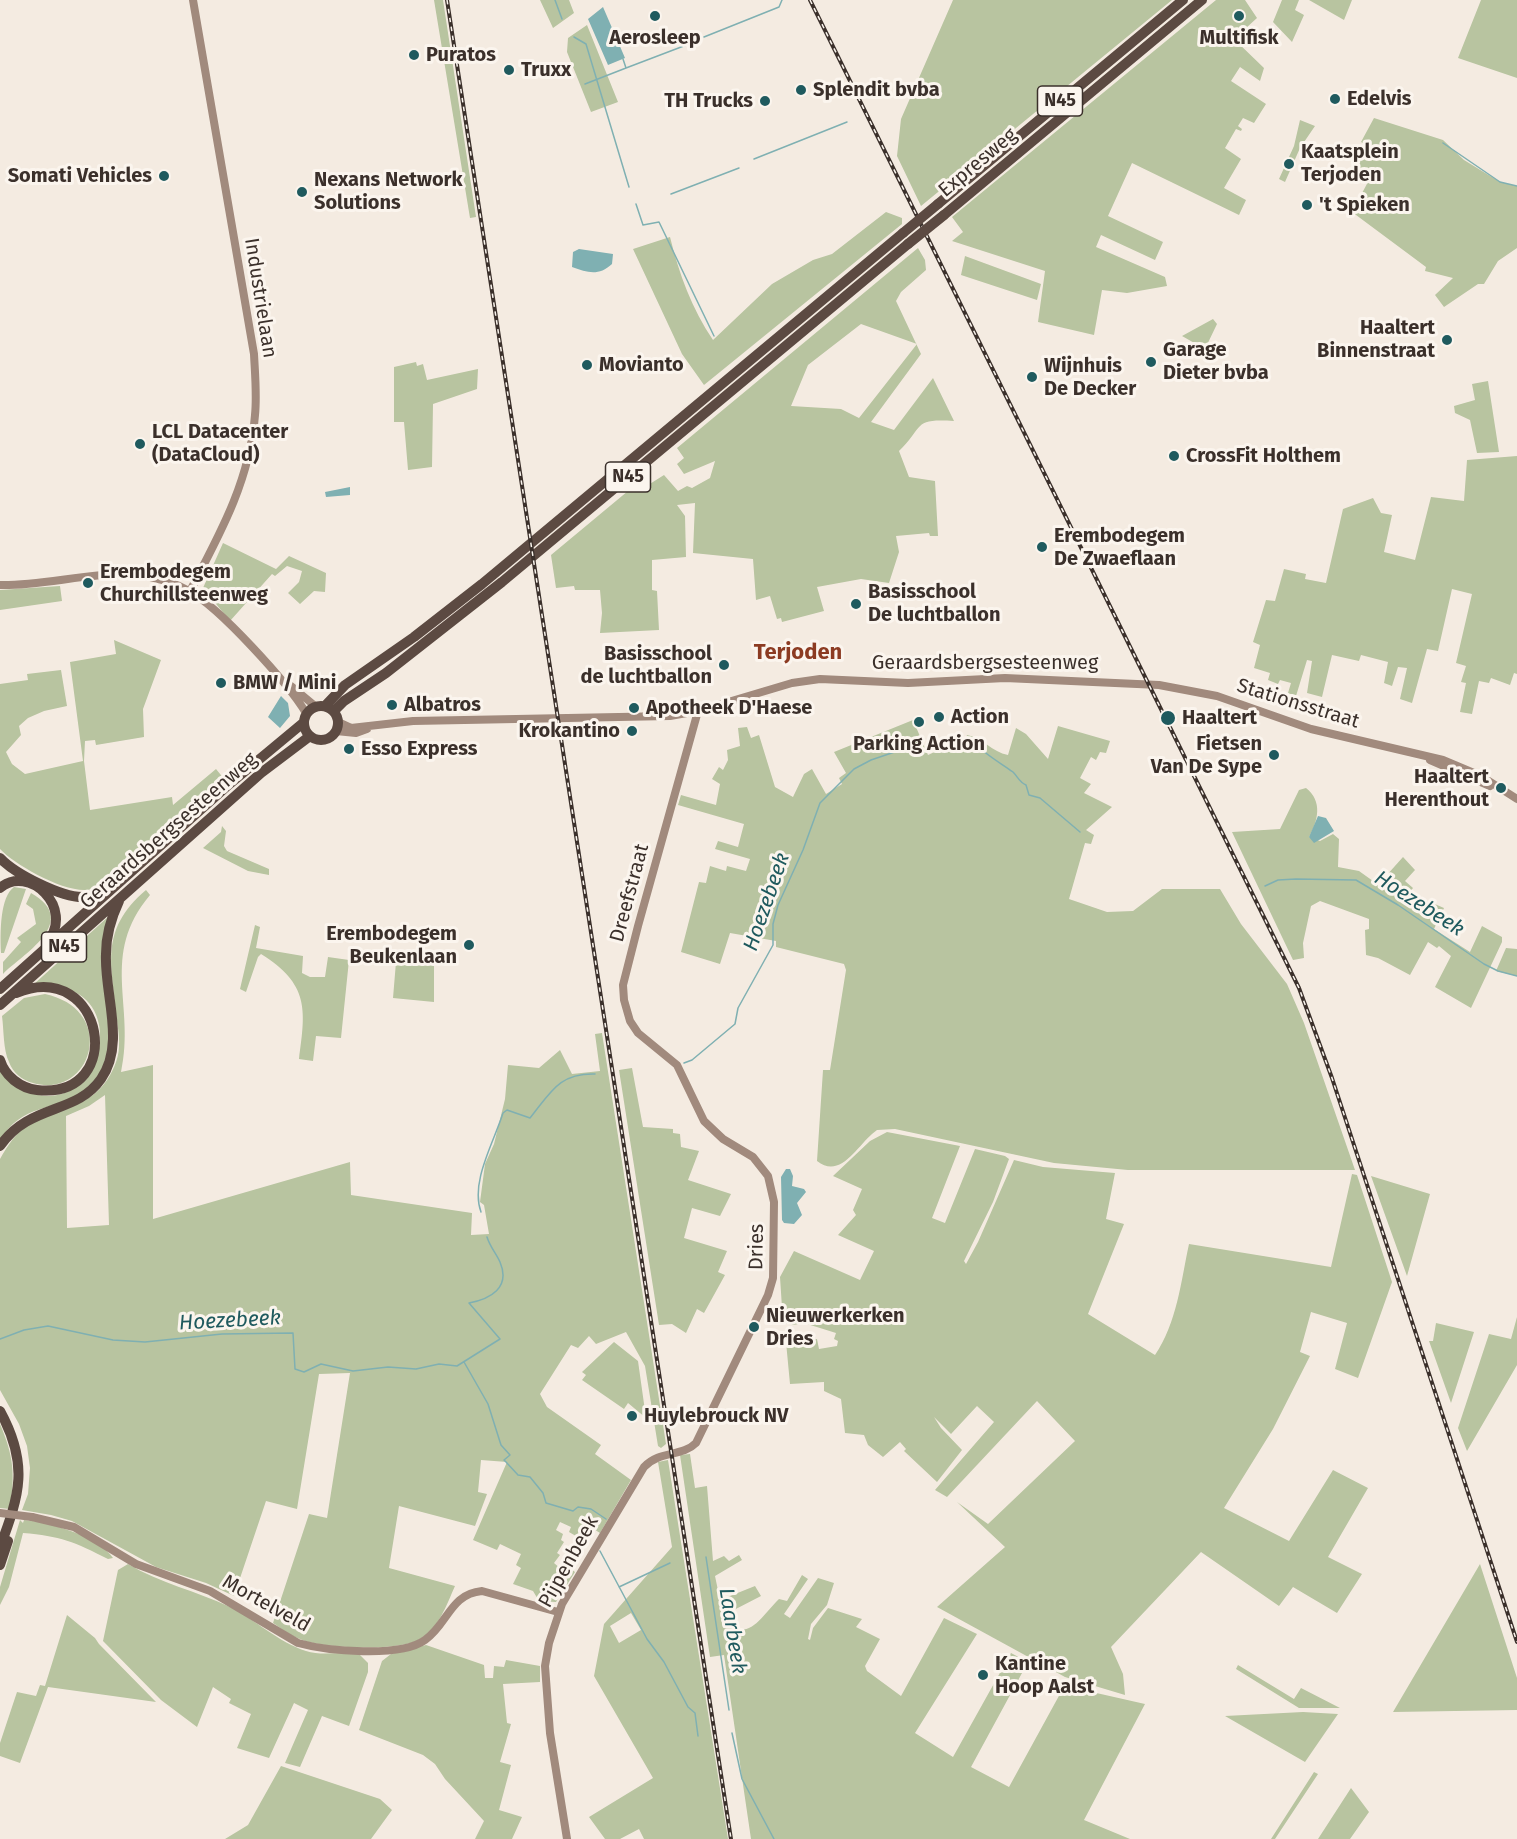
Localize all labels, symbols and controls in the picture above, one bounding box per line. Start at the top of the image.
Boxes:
marker: Aerosleep [648,9,662,23]
marker: Multifisk [1232,9,1246,23]
place label: Aerosleep [609,26,701,50]
place label: Multifisk [1199,26,1279,50]
place label: Puratos [426,43,496,67]
marker: Puratos [407,48,421,62]
place label: Truxx [521,58,571,82]
marker: Truxx [502,63,516,77]
place label: Splendit bvba [813,78,940,102]
marker: Splendit bvba [794,83,808,97]
road number: N45 [1038,86,1082,116]
place label: Edelvis [1347,87,1411,111]
place label: TH Trucks [664,89,753,113]
marker: Edelvis [1328,92,1342,106]
marker: TH Trucks [758,94,772,108]
street label: Expresweg [934,123,1022,203]
place label: Kaatsplein Terjoden [1301,140,1399,187]
marker: Kaatsplein Terjoden [1282,157,1296,171]
place label: Somati Vehicles [8,164,152,188]
place label: Nexans Network Solutions [314,168,463,215]
marker: Somati Vehicles [157,169,171,183]
marker: Nexans Network Solutions [295,185,309,199]
place label: 't Spieken [1319,193,1410,217]
marker: 't Spieken [1300,198,1314,212]
street label: Industrielaan [239,236,281,360]
place label: Haaltert Binnenstraat [1317,316,1435,363]
marker: Haaltert Binnenstraat [1440,333,1454,347]
place label: Garage Dieter bvba [1163,338,1269,385]
place label: Movianto [599,353,684,377]
place label: Wijnhuis De Decker [1044,354,1136,401]
marker: Garage Dieter bvba [1144,355,1158,369]
marker: Movianto [580,358,594,372]
marker: Wijnhuis De Decker [1025,370,1039,384]
place label: LCL Datacenter (DataCloud) [152,420,288,467]
marker: LCL Datacenter (DataCloud) [133,437,147,451]
place label: CrossFit Holthem [1186,444,1341,468]
marker: CrossFit Holthem [1167,449,1181,463]
road number: N45 [606,462,650,492]
place label: Erembodegem De Zwaeflaan [1054,524,1185,571]
marker: Erembodegem De Zwaeflaan [1035,540,1049,554]
place label: Erembodegem Churchillsteenweg [100,560,268,607]
marker: Erembodegem Churchillsteenweg [81,576,95,590]
place label: Basisschool De luchtballon [868,580,1001,627]
marker: Basisschool De luchtballon [849,597,863,611]
district label: Terjoden [754,640,842,666]
place label: Basisschool de luchtballon [581,642,712,689]
street label: Geraardsbergsesteenweg [872,651,1098,675]
marker: Basisschool de luchtballon [717,658,731,672]
place label: BMW / Mini [233,671,336,695]
street label: Stationsstraat [1234,674,1362,734]
marker: BMW / Mini [214,676,228,690]
place label: Albatros [404,693,481,717]
place label: Apotheek D'Haese [646,696,812,720]
marker: Albatros [385,698,399,712]
marker: Apotheek D'Haese [627,701,641,715]
place label: Action [951,705,1009,729]
place label: Haaltert [1182,706,1257,730]
marker: Haaltert [1159,709,1177,727]
marker: Action [932,710,946,724]
marker: Parking Action [912,715,926,729]
place label: Krokantino [518,719,620,743]
marker: Krokantino [625,724,639,738]
place label: Parking Action [853,732,985,756]
place label: Fietsen Van De Sype [1151,732,1262,779]
place label: Esso Express [361,737,477,761]
marker: Esso Express [342,742,356,756]
street label: Geraardsbergsesteenweg [76,748,262,914]
marker: Fietsen Van De Sype [1267,748,1281,762]
place label: Haaltert Herenthout [1385,765,1489,812]
marker: Haaltert Herenthout [1494,781,1508,795]
street label: Dreefstraat [605,841,655,945]
water label: Hoezebeek [738,850,796,954]
water label: Hoezebeek [1369,866,1469,942]
place label: Erembodegem Beukenlaan [326,922,457,969]
road number: N45 [42,932,86,962]
marker: Erembodegem Beukenlaan [462,938,476,952]
street label: Dries [745,1224,769,1270]
place label: Nieuwerkerken Dries [766,1304,905,1351]
water label: Hoezebeek [178,1306,282,1336]
marker: Nieuwerkerken Dries [747,1320,761,1334]
place label: Huylebrouck NV [644,1404,788,1428]
marker: Huylebrouck NV [625,1409,639,1423]
street label: Pijpenbeek [534,1512,604,1612]
street label: Mortelveld [218,1570,314,1638]
water label: Laarbeek [713,1586,751,1676]
place label: Kantine Hoop Aalst [995,1652,1094,1699]
marker: Kantine Hoop Aalst [976,1668,990,1682]

